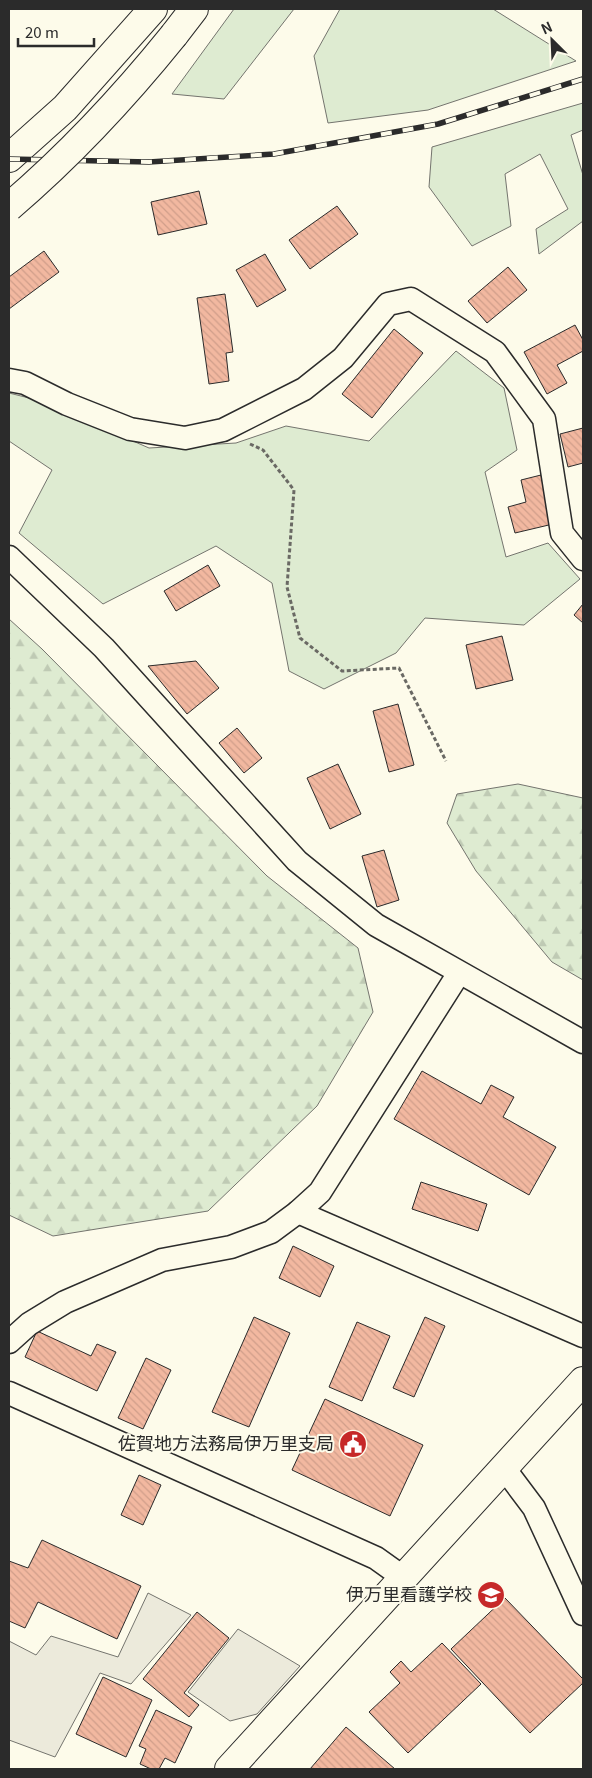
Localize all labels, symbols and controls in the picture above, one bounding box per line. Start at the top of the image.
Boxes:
scale bar [18,15,94,47]
north arrow [527,15,577,65]
text: N [537,16,555,38]
text: 20 m [25,21,59,42]
place label: 佐賀地方法務局伊万里支局 [118,1429,334,1455]
public building icon: 佐賀地方法務局伊万里支局 [338,1429,368,1459]
place label: 伊万里看護学校 [346,1580,472,1606]
school or university icon: 伊万里看護学校 [476,1580,506,1610]

